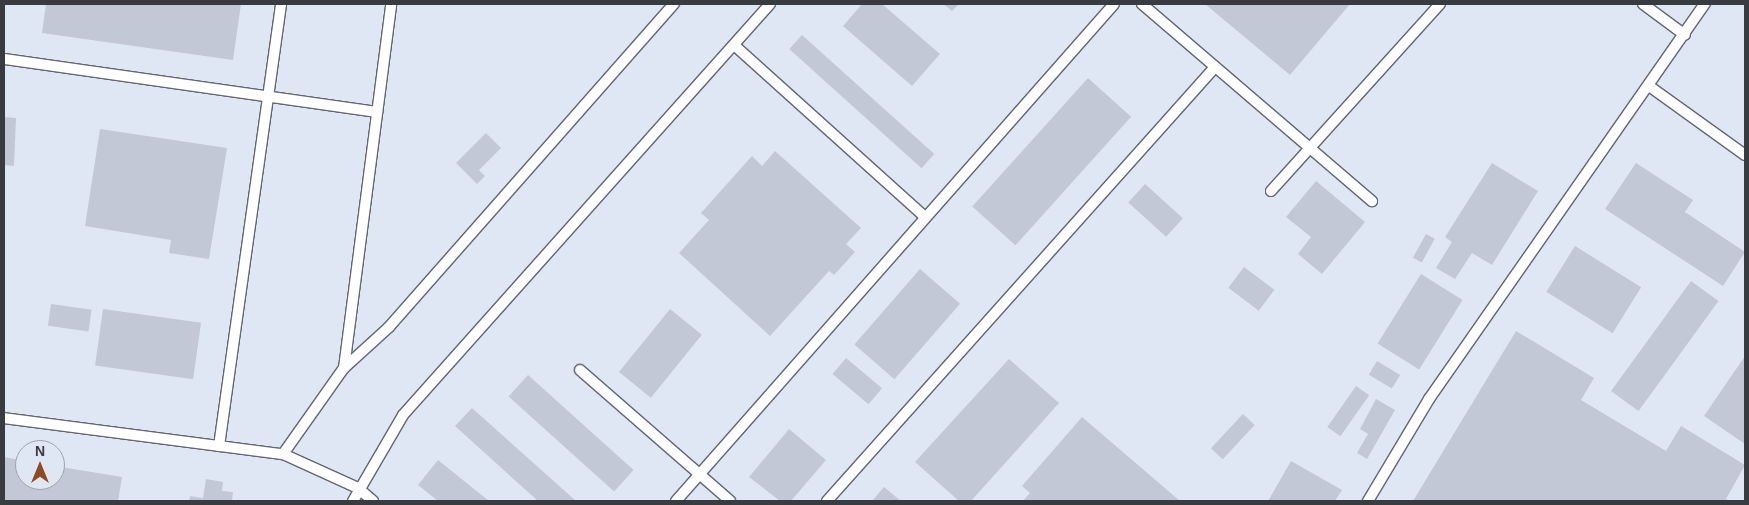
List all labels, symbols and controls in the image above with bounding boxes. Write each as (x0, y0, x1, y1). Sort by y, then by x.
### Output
north arrow (15, 440, 65, 490)
text: N (35, 443, 45, 459)

